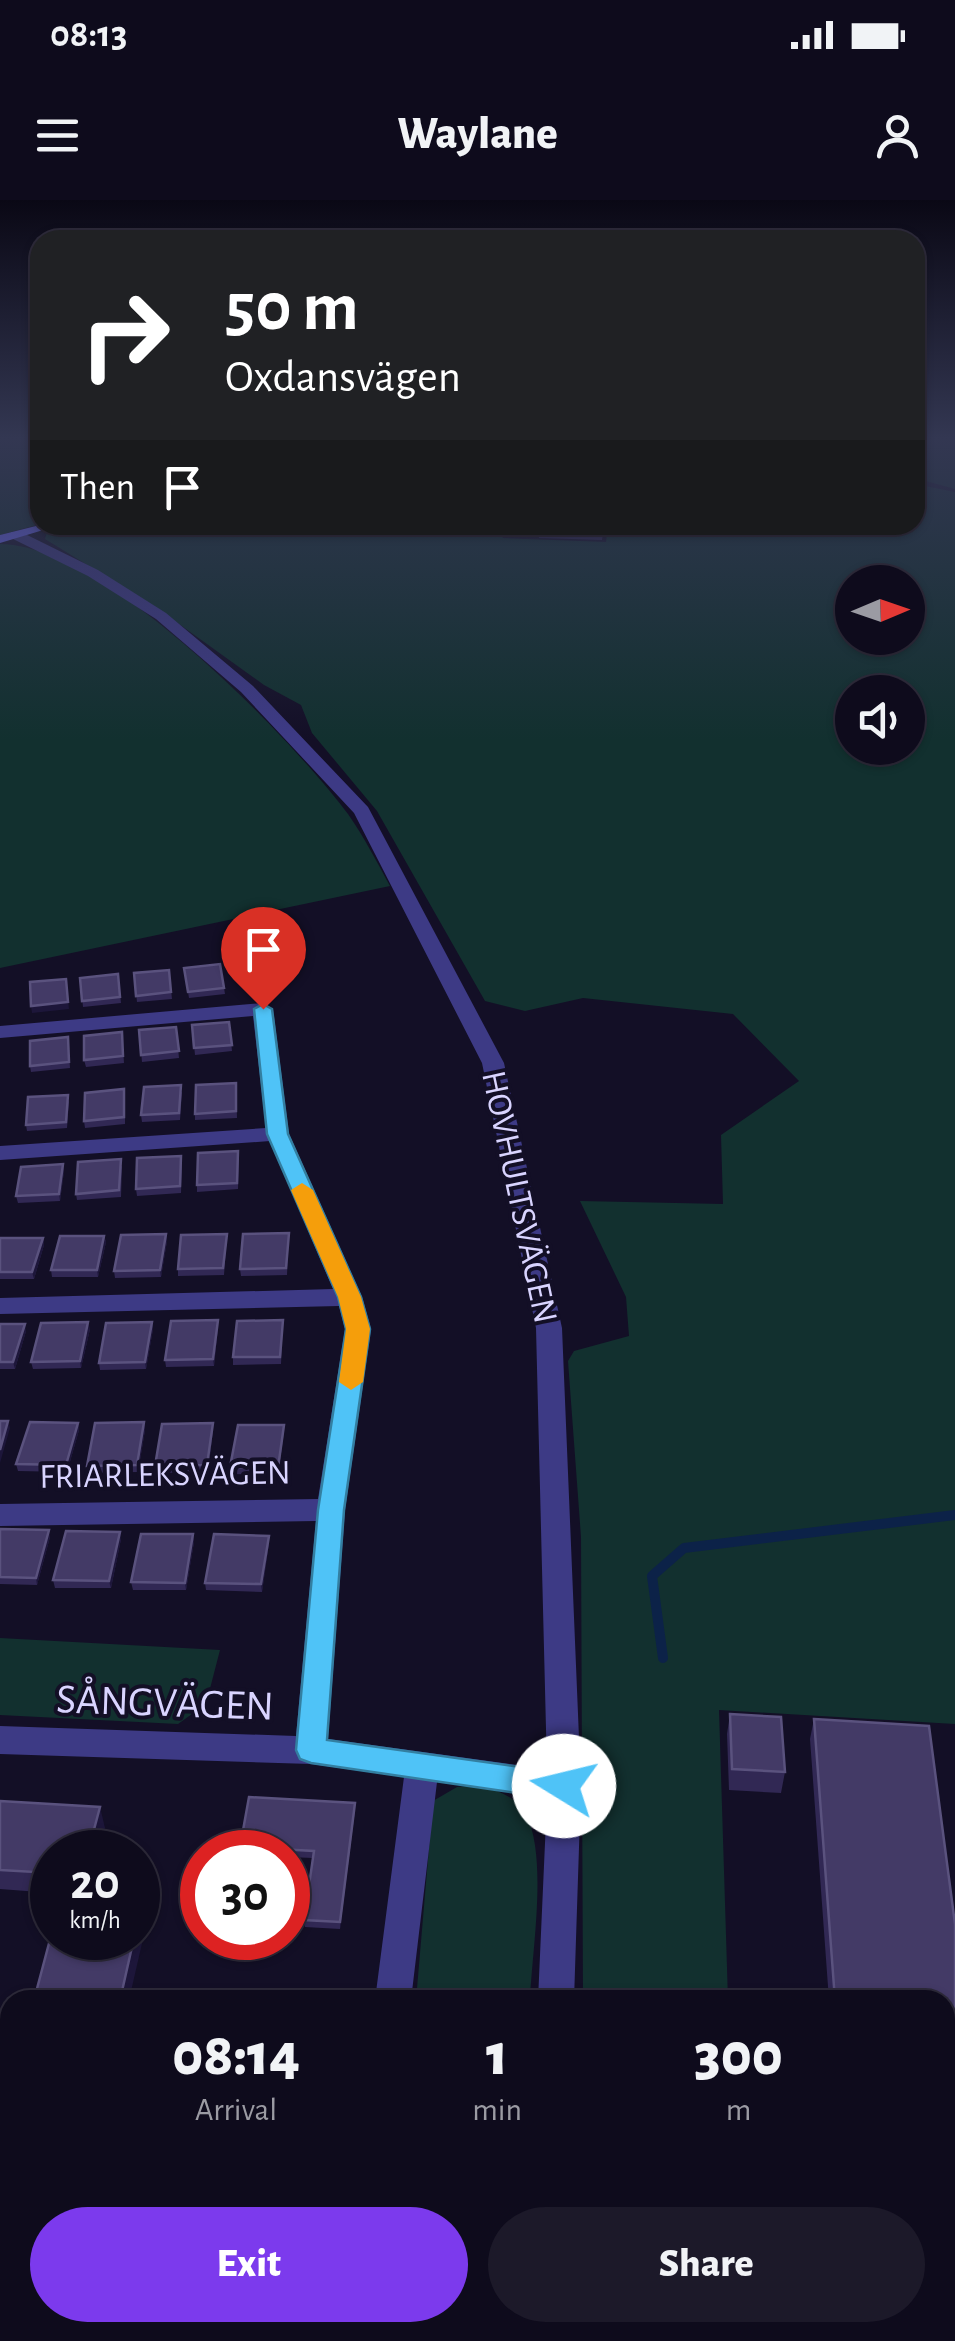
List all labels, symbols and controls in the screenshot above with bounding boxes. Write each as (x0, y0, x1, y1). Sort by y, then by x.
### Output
text: 08:13 (50, 16, 127, 54)
icon: menu (30, 108, 85, 163)
icon: person (870, 108, 925, 163)
text: Waylane (397, 112, 558, 157)
icon: right (60, 270, 190, 400)
text: 50 m (225, 273, 359, 343)
text: Oxdansvägen (225, 355, 461, 400)
icon: arrive (155, 460, 210, 515)
text: Then (60, 469, 135, 507)
north arrow (835, 565, 925, 655)
map controls (835, 565, 925, 765)
button: sound (835, 675, 925, 765)
pin (221, 907, 306, 1010)
icon: arrive (236, 922, 291, 977)
street label: HOVHULTSVÄGEN (475, 1067, 564, 1326)
street label: FRIARLEKSVÄGEN (39, 1454, 291, 1495)
street label: SÅNGVÄGEN (55, 1674, 275, 1728)
position arrow (512, 1734, 616, 1838)
speed limit sign: 30 (180, 1830, 310, 1960)
text: 20 (70, 1858, 120, 1908)
text: km/h (69, 1908, 121, 1933)
text: 08:14 (172, 2026, 300, 2086)
text: 1 (486, 2026, 508, 2086)
text: 300 (694, 2026, 783, 2086)
text: Arrival (195, 2094, 277, 2126)
text: min (472, 2094, 522, 2126)
text: m (726, 2094, 751, 2126)
button: Exit (30, 2207, 468, 2322)
button: Share (488, 2207, 925, 2322)

